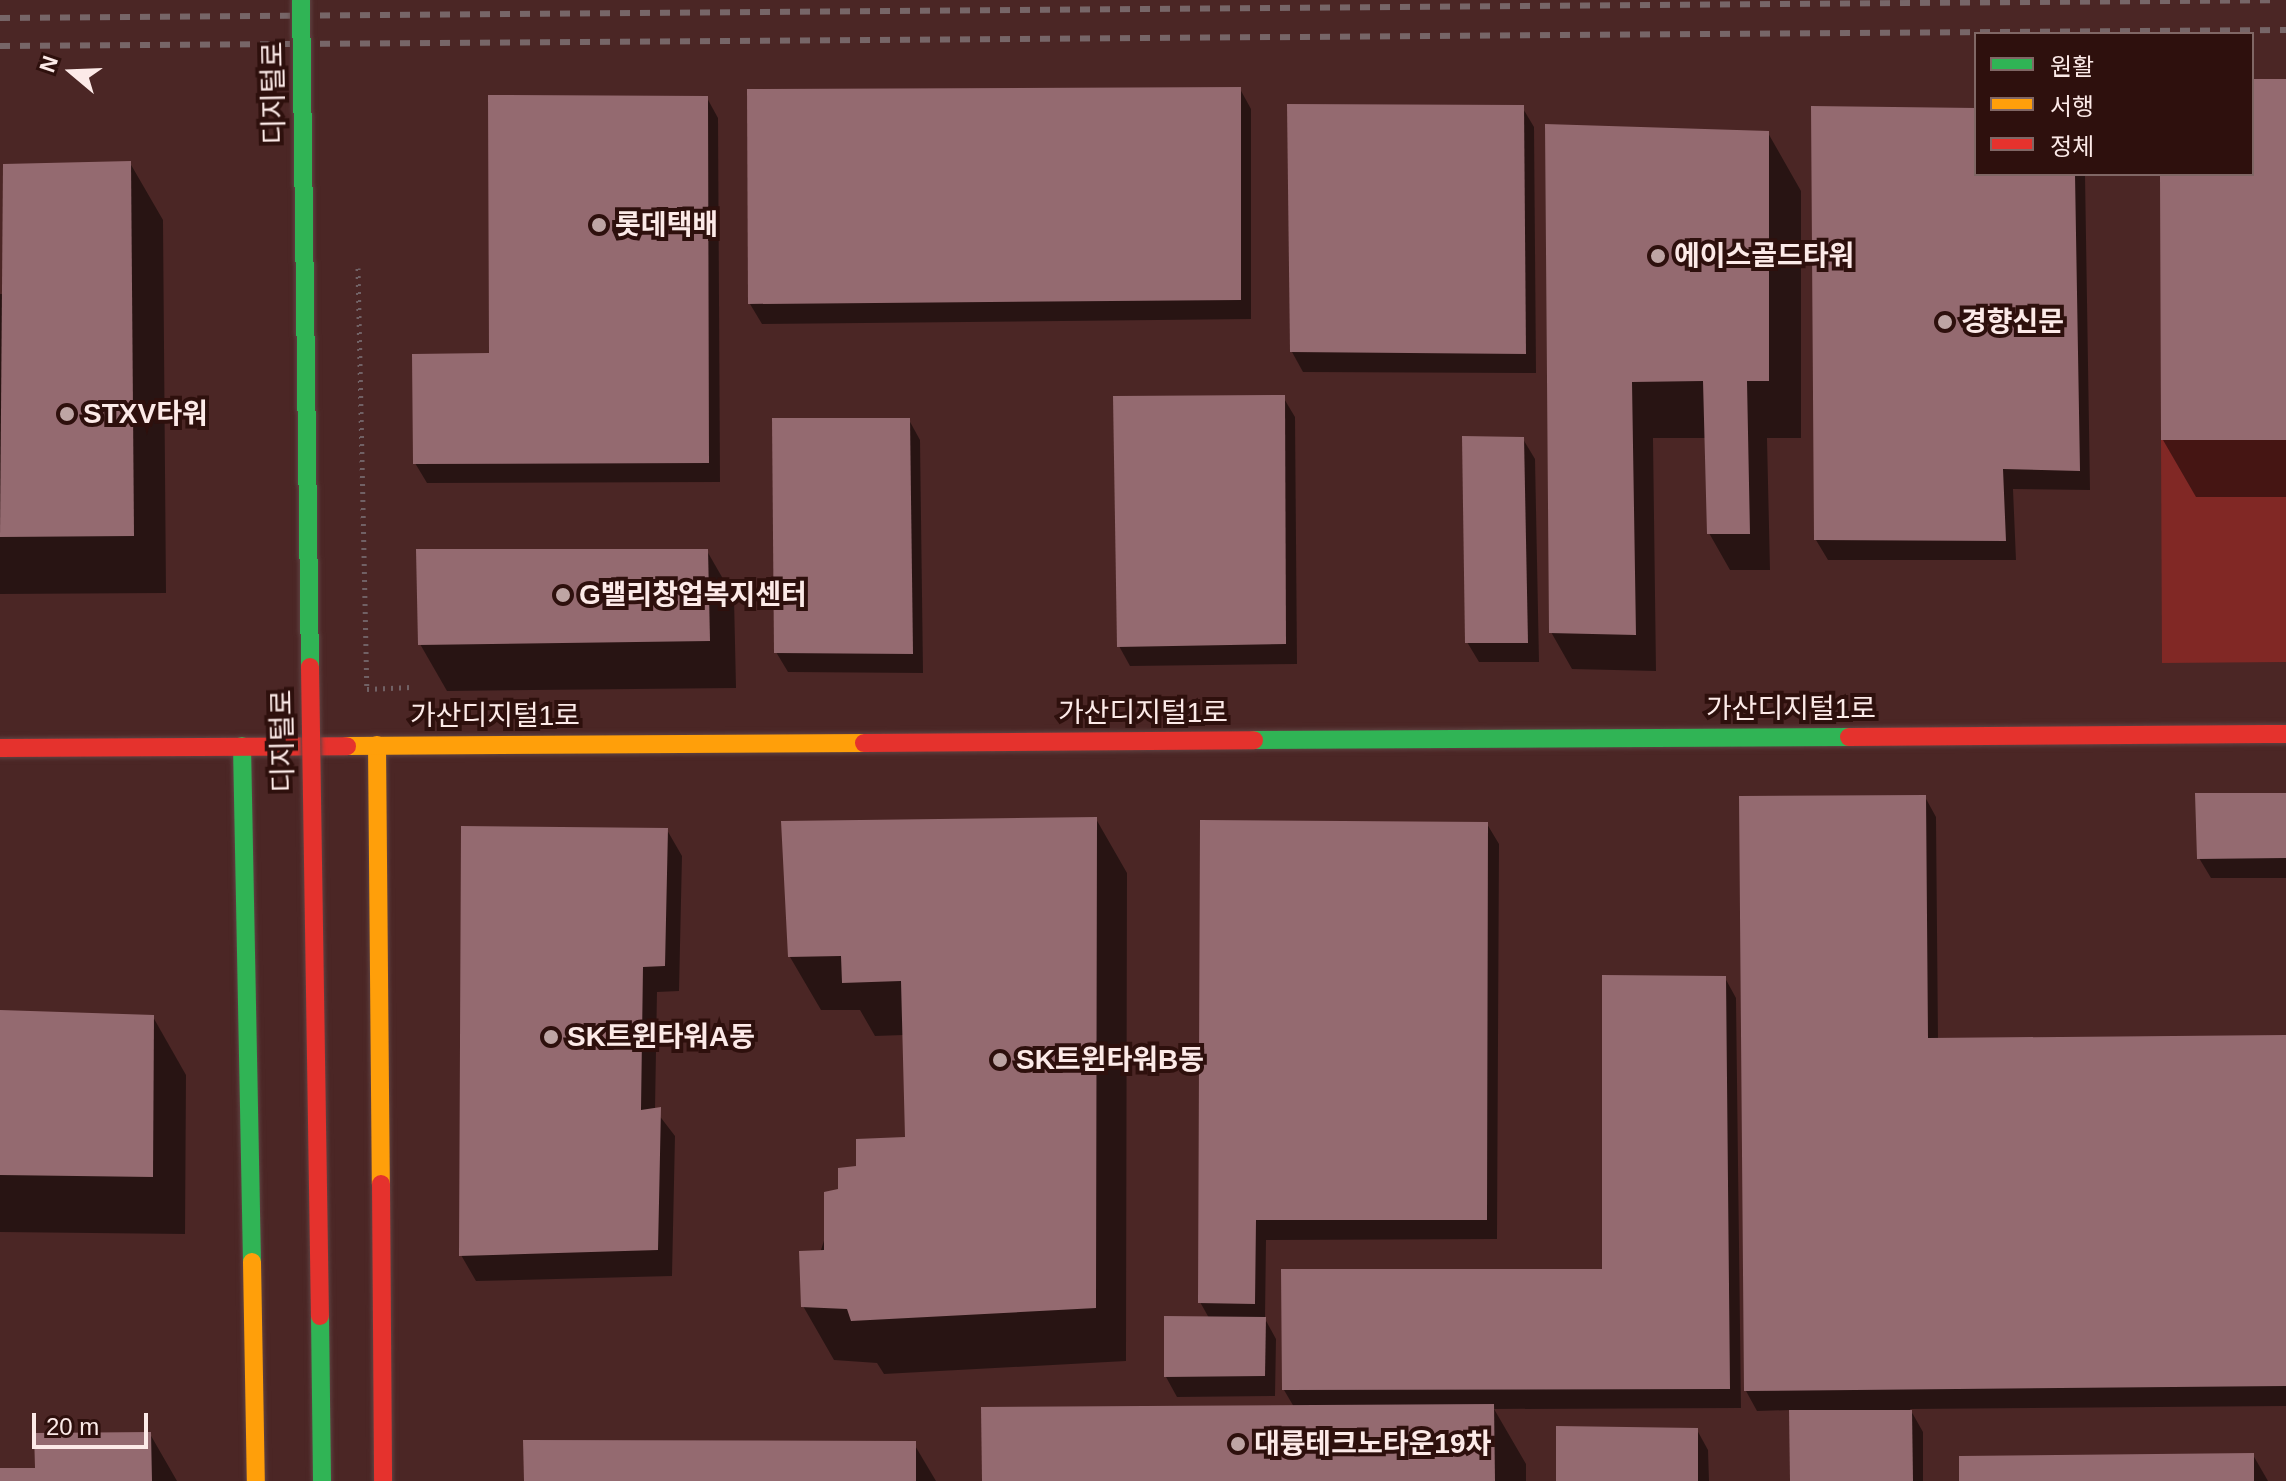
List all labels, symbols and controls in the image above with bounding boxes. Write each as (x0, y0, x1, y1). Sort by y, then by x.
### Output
north arrow (32, 32, 112, 112)
legend (1974, 32, 2254, 176)
street label: 디지털로 (256, 41, 292, 145)
text: N (34, 52, 63, 76)
text: 원활 (2050, 53, 2094, 80)
text: 서행 (2050, 93, 2094, 120)
text: 정체 (2050, 133, 2094, 160)
place label: 롯데택배 (615, 208, 718, 242)
marker: 롯데택배 (590, 216, 608, 234)
place label: 에이스골드타워 (1674, 239, 1854, 273)
marker: 에이스골드타워 (1649, 247, 1667, 265)
place label: 경향신문 (1961, 305, 2064, 339)
marker: 경향신문 (1936, 313, 1954, 331)
place label: STXV타워 (83, 397, 208, 431)
marker: STXV타워 (58, 405, 76, 423)
place label: G밸리창업복지센터 (579, 578, 807, 612)
marker: G밸리창업복지센터 (554, 586, 572, 604)
street label: 디지털로 (265, 689, 301, 793)
street label: 가산디지털1로 (1706, 692, 1876, 726)
street label: 가산디지털1로 (1058, 696, 1228, 730)
street label: 가산디지털1로 (410, 699, 580, 733)
place label: SK트윈타워A동 (567, 1020, 755, 1054)
marker: SK트윈타워A동 (542, 1028, 560, 1046)
place label: SK트윈타워B동 (1016, 1043, 1204, 1077)
marker: SK트윈타워B동 (991, 1051, 1009, 1069)
scale bar (36, 1397, 152, 1447)
text: 20 m (46, 1413, 99, 1440)
place label: 대륭테크노타운19차 (1254, 1427, 1491, 1461)
marker: 대륭테크노타운19차 (1229, 1435, 1247, 1453)

